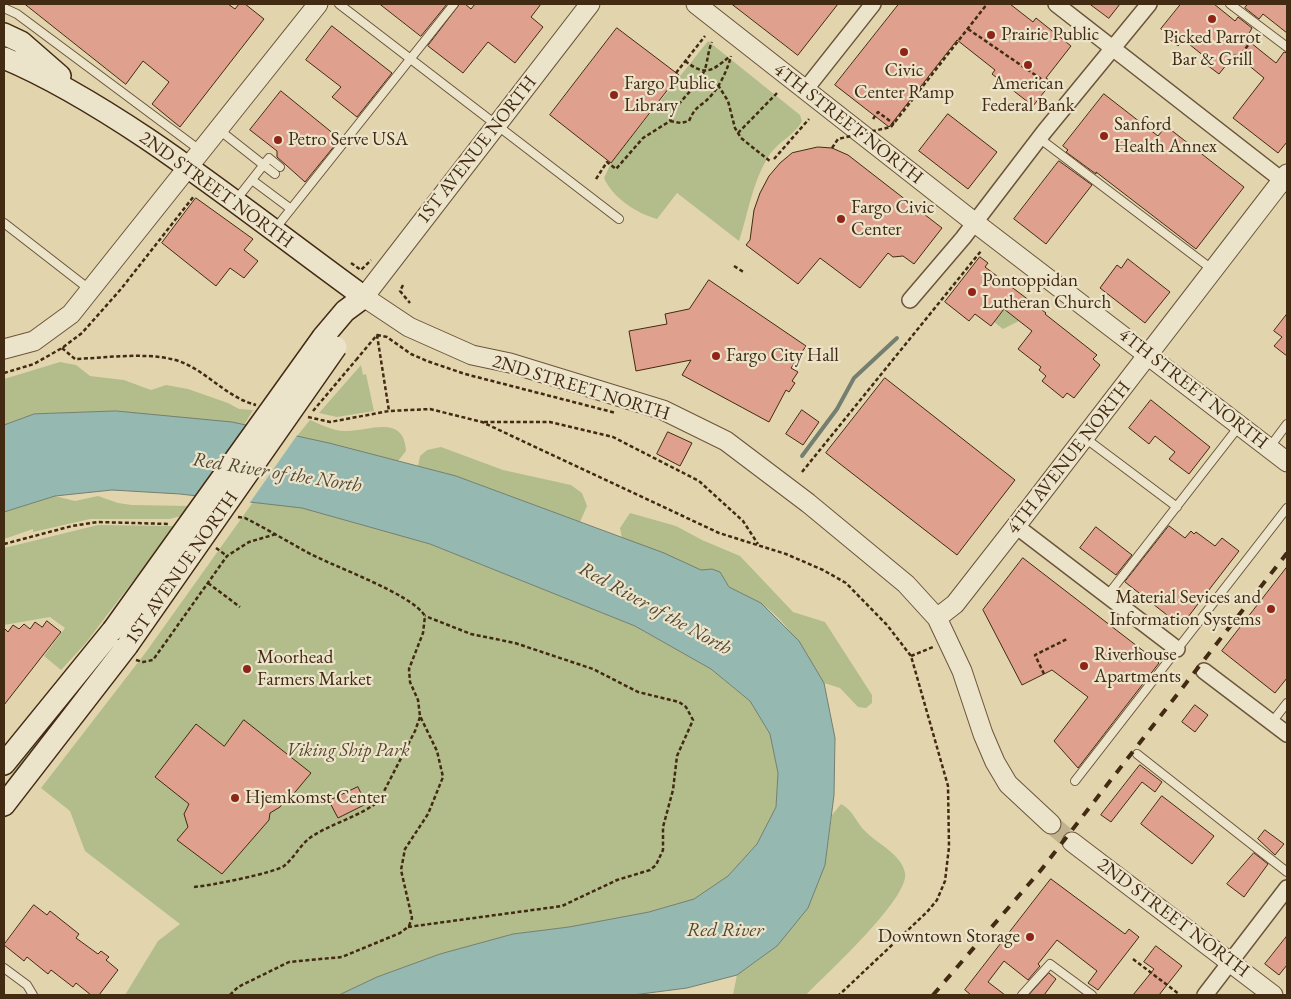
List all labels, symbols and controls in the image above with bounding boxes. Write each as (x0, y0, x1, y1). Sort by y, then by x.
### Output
marker: Picked Parrot Bar & Grill (1206, 13, 1218, 25)
place label: Prairie Public (1001, 24, 1099, 46)
place label: Picked Parrot Bar & Grill (1163, 27, 1261, 71)
marker: Prairie Public (985, 29, 997, 41)
marker: Civic Center Ramp (898, 46, 910, 58)
street label: 4TH STREET NORTH (769, 59, 927, 189)
marker: American Federal Bank (1022, 59, 1034, 71)
place label: Civic Center Ramp (854, 60, 954, 104)
street label: 1ST AVENUE NORTH (412, 72, 542, 228)
place label: Fargo Public Library (624, 73, 716, 117)
place label: American Federal Bank (981, 73, 1075, 117)
marker: Fargo Public Library (608, 89, 620, 101)
place label: Sanford Health Annex (1114, 114, 1217, 158)
street label: 2ND STREET NORTH (135, 127, 297, 253)
place label: Petro Serve USA (288, 129, 408, 151)
marker: Sanford Health Annex (1098, 130, 1110, 142)
marker: Petro Serve USA (272, 134, 284, 146)
place label: Fargo Civic Center (851, 197, 934, 241)
marker: Fargo Civic Center (835, 213, 847, 225)
place label: Pontoppidan Lutheran Church (982, 270, 1111, 314)
marker: Pontoppidan Lutheran Church (966, 286, 978, 298)
street label: 4TH STREET NORTH (1114, 324, 1272, 454)
place label: Fargo City Hall (726, 345, 839, 367)
street label: 2ND STREET NORTH (489, 350, 673, 426)
marker: Fargo City Hall (710, 350, 722, 362)
street label: 4TH AVENUE NORTH (1002, 377, 1136, 539)
water label: Red River of the North (191, 448, 363, 498)
street label: 1ST AVENUE NORTH (121, 487, 243, 649)
water label: Red River of the North (574, 557, 736, 661)
place label: Material Sevices and Information Systems (1109, 587, 1261, 631)
marker: Material Sevices and Information Systems (1265, 603, 1277, 615)
place label: Riverhouse Apartments (1094, 644, 1181, 688)
place label: Moorhead Farmers Market (257, 647, 372, 691)
marker: Riverhouse Apartments (1078, 660, 1090, 672)
marker: Moorhead Farmers Market (241, 663, 253, 675)
park label: Viking Ship Park (286, 740, 410, 762)
place label: Hjemkomst Center (245, 787, 387, 809)
marker: Hjemkomst Center (229, 792, 241, 804)
street label: 2ND STREET NORTH (1092, 853, 1254, 983)
water label: Red River (686, 919, 764, 943)
place label: Downtown Storage (878, 926, 1020, 948)
marker: Downtown Storage (1024, 931, 1036, 943)

